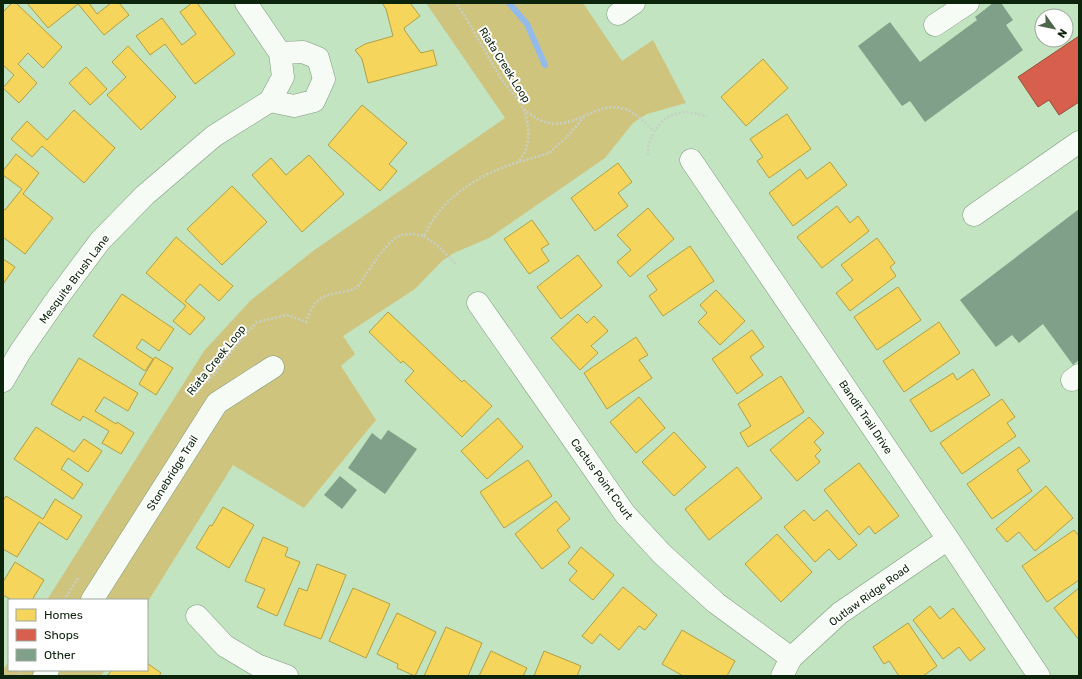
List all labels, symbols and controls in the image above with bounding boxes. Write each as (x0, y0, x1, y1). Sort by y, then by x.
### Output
north arrow (1034, 8, 1074, 48)
street label: Riata Creek Loop (476, 25, 533, 105)
text: N (1054, 26, 1070, 40)
street label: Mesquite Brush Lane (37, 232, 112, 326)
street label: Riata Creek Loop (184, 323, 249, 398)
street label: Bandit Trail Drive (836, 378, 895, 457)
street label: Stonebridge Trail (144, 433, 201, 513)
street label: Cactus Point Court (568, 436, 636, 523)
street label: Outlaw Ridge Road (827, 562, 912, 629)
legend (8, 599, 148, 671)
text: Homes (44, 608, 83, 622)
text: Shops (44, 628, 79, 642)
text: Other (44, 648, 76, 662)

